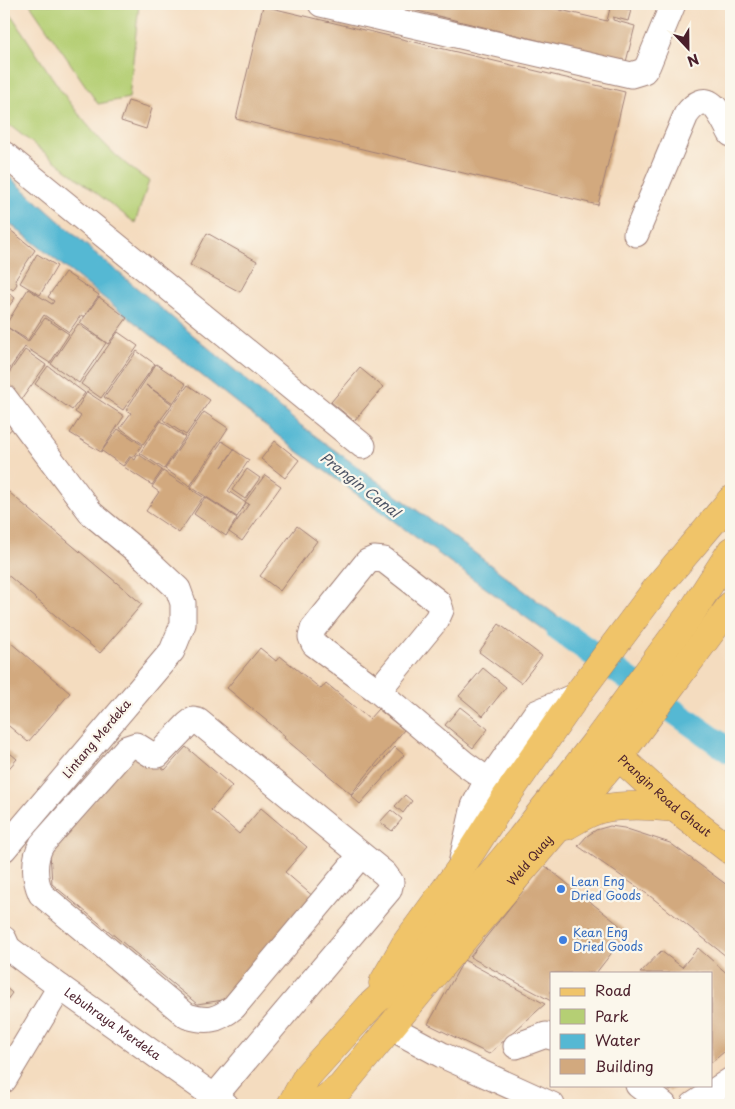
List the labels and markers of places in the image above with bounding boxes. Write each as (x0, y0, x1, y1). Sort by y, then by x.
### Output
place label: Lean Eng Dried Goods (571, 872, 642, 904)
marker: Lean Eng Dried Goods (555, 883, 567, 895)
place label: Kean Eng Dried Goods (573, 923, 644, 955)
marker: Kean Eng Dried Goods (557, 934, 569, 946)

